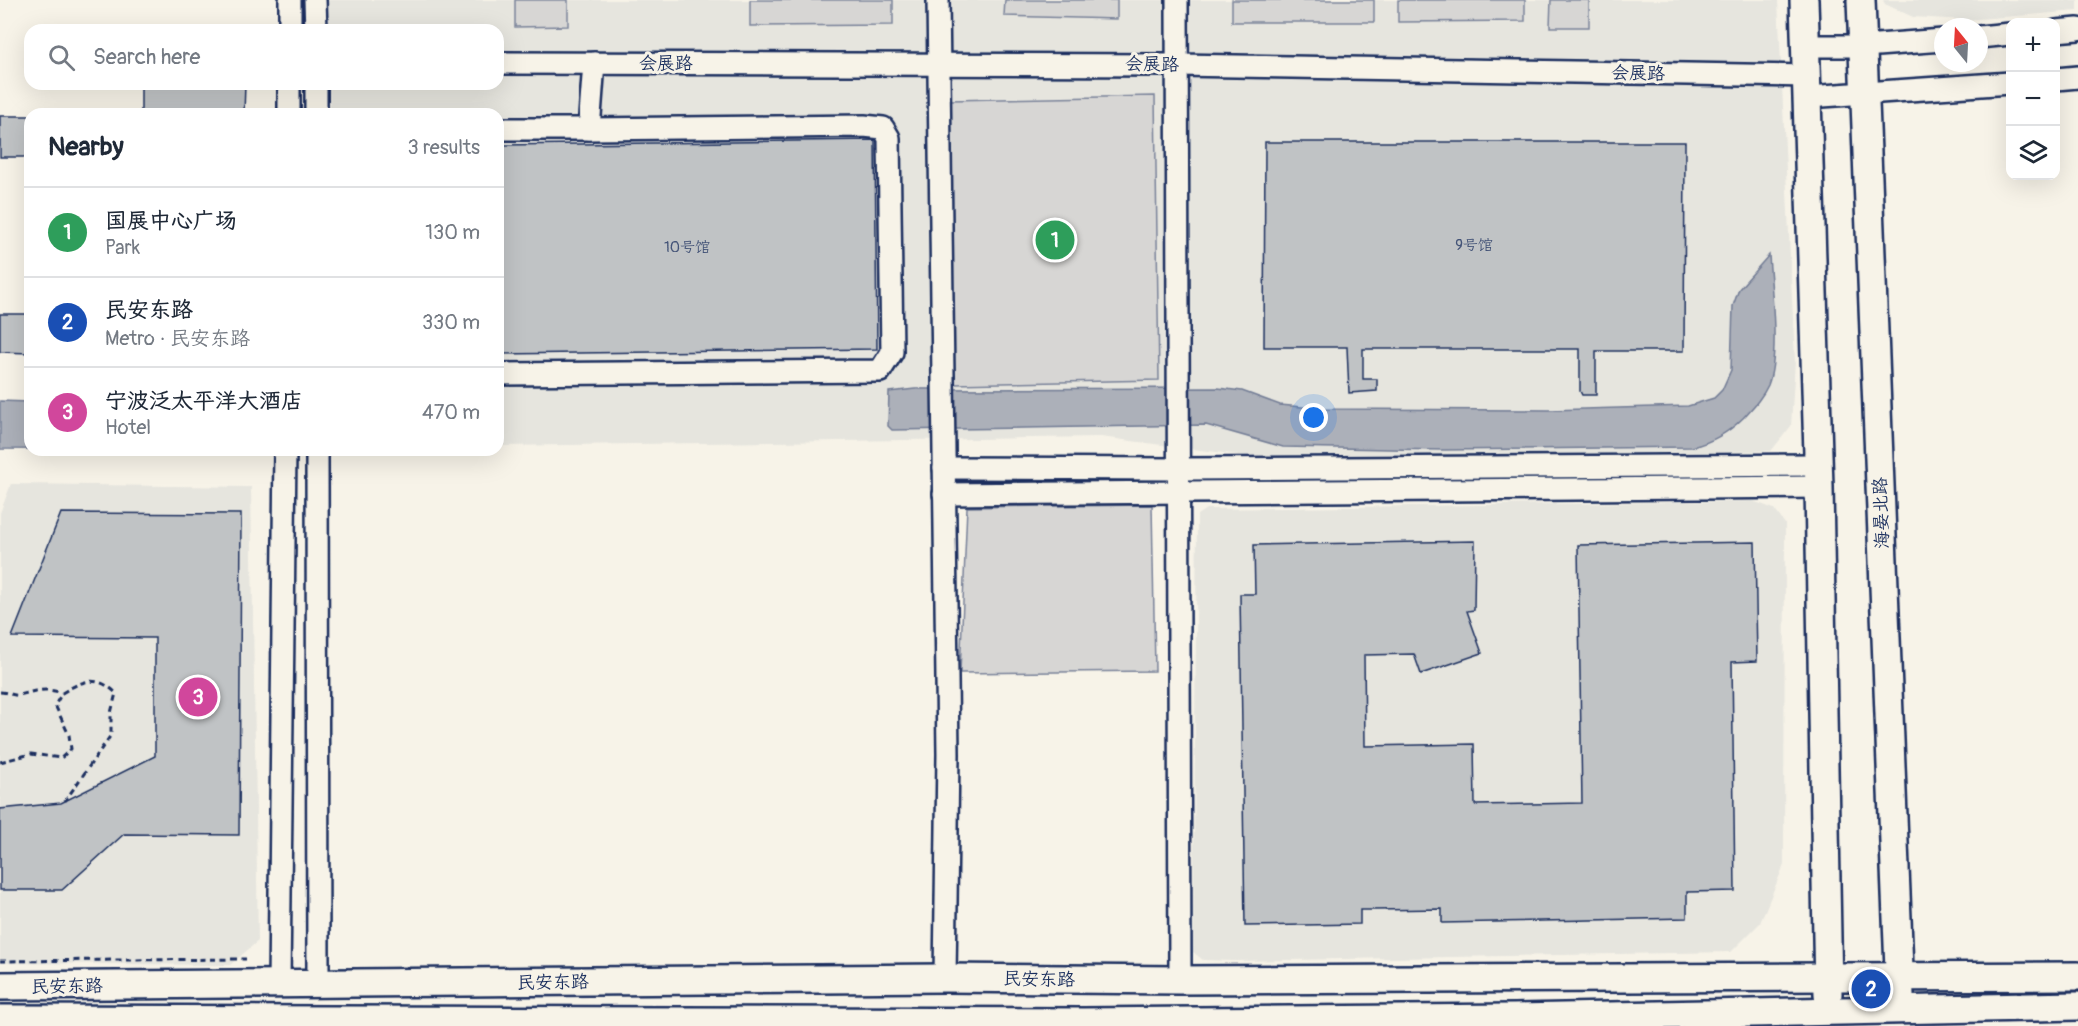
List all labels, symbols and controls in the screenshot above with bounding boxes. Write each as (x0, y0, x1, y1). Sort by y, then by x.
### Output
north arrow (1934, 18, 1988, 72)
map controls (2006, 18, 2060, 180)
button: + (2006, 18, 2060, 72)
search box (24, 24, 504, 90)
icon: search (45, 41, 78, 74)
text: Search here (93, 43, 200, 71)
street label: 会展路 (639, 52, 693, 75)
street label: 会展路 (1125, 53, 1179, 76)
street label: 会展路 (1611, 62, 1665, 85)
button: − (2006, 72, 2060, 126)
button: layers (2006, 126, 2060, 180)
text: Nearby (48, 131, 124, 163)
text: 3 results (408, 135, 480, 160)
text: 国展中心广场 (105, 207, 237, 235)
pin: 1 (1036, 218, 1074, 262)
text: 1 (64, 220, 71, 245)
text: 130 m (425, 220, 480, 245)
text: Park (105, 235, 140, 260)
house number: 9号馆 (1455, 236, 1493, 255)
house number: 10号馆 (664, 238, 710, 257)
text: 民安东路 (105, 296, 193, 324)
text: 2 (62, 310, 73, 335)
text: 330 m (422, 310, 480, 335)
text: Metro · 民安东路 (105, 326, 250, 351)
text: 宁波泛太平洋大酒店 (105, 387, 303, 415)
text: 3 (62, 400, 73, 425)
text: 470 m (422, 400, 480, 425)
your location (1299, 403, 1328, 432)
text: Hotel (105, 415, 151, 440)
street label: 海晏北路 (1869, 477, 1894, 549)
pin: 3 (178, 674, 218, 720)
pin: 2 (1852, 966, 1890, 1012)
street label: 民安东路 (1003, 967, 1075, 992)
street label: 民安东路 (517, 970, 589, 995)
street label: 民安东路 (31, 974, 103, 999)

